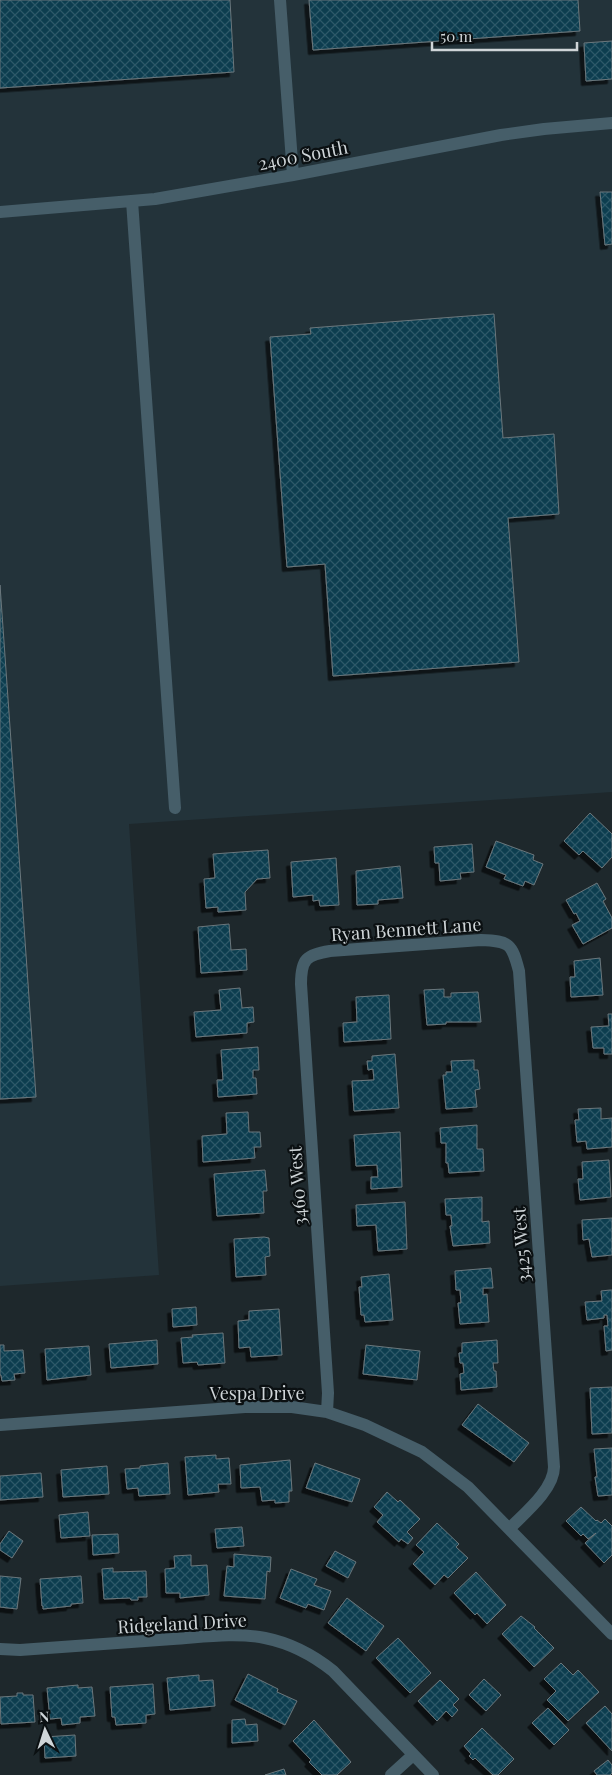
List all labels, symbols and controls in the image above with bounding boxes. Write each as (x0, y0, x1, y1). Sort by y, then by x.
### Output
scale bar (432, 20, 577, 52)
text: 50 m (440, 26, 473, 46)
street label: 2400 South (256, 134, 350, 175)
street label: Ryan Bennett Lane (330, 912, 482, 946)
street label: 3460 West (282, 1145, 312, 1227)
street label: 3425 West (506, 1206, 536, 1283)
street label: Vespa Drive (208, 1381, 305, 1405)
street label: Ridgeland Drive (117, 1608, 247, 1638)
north arrow (20, 1705, 70, 1755)
text: N (38, 1707, 50, 1726)

